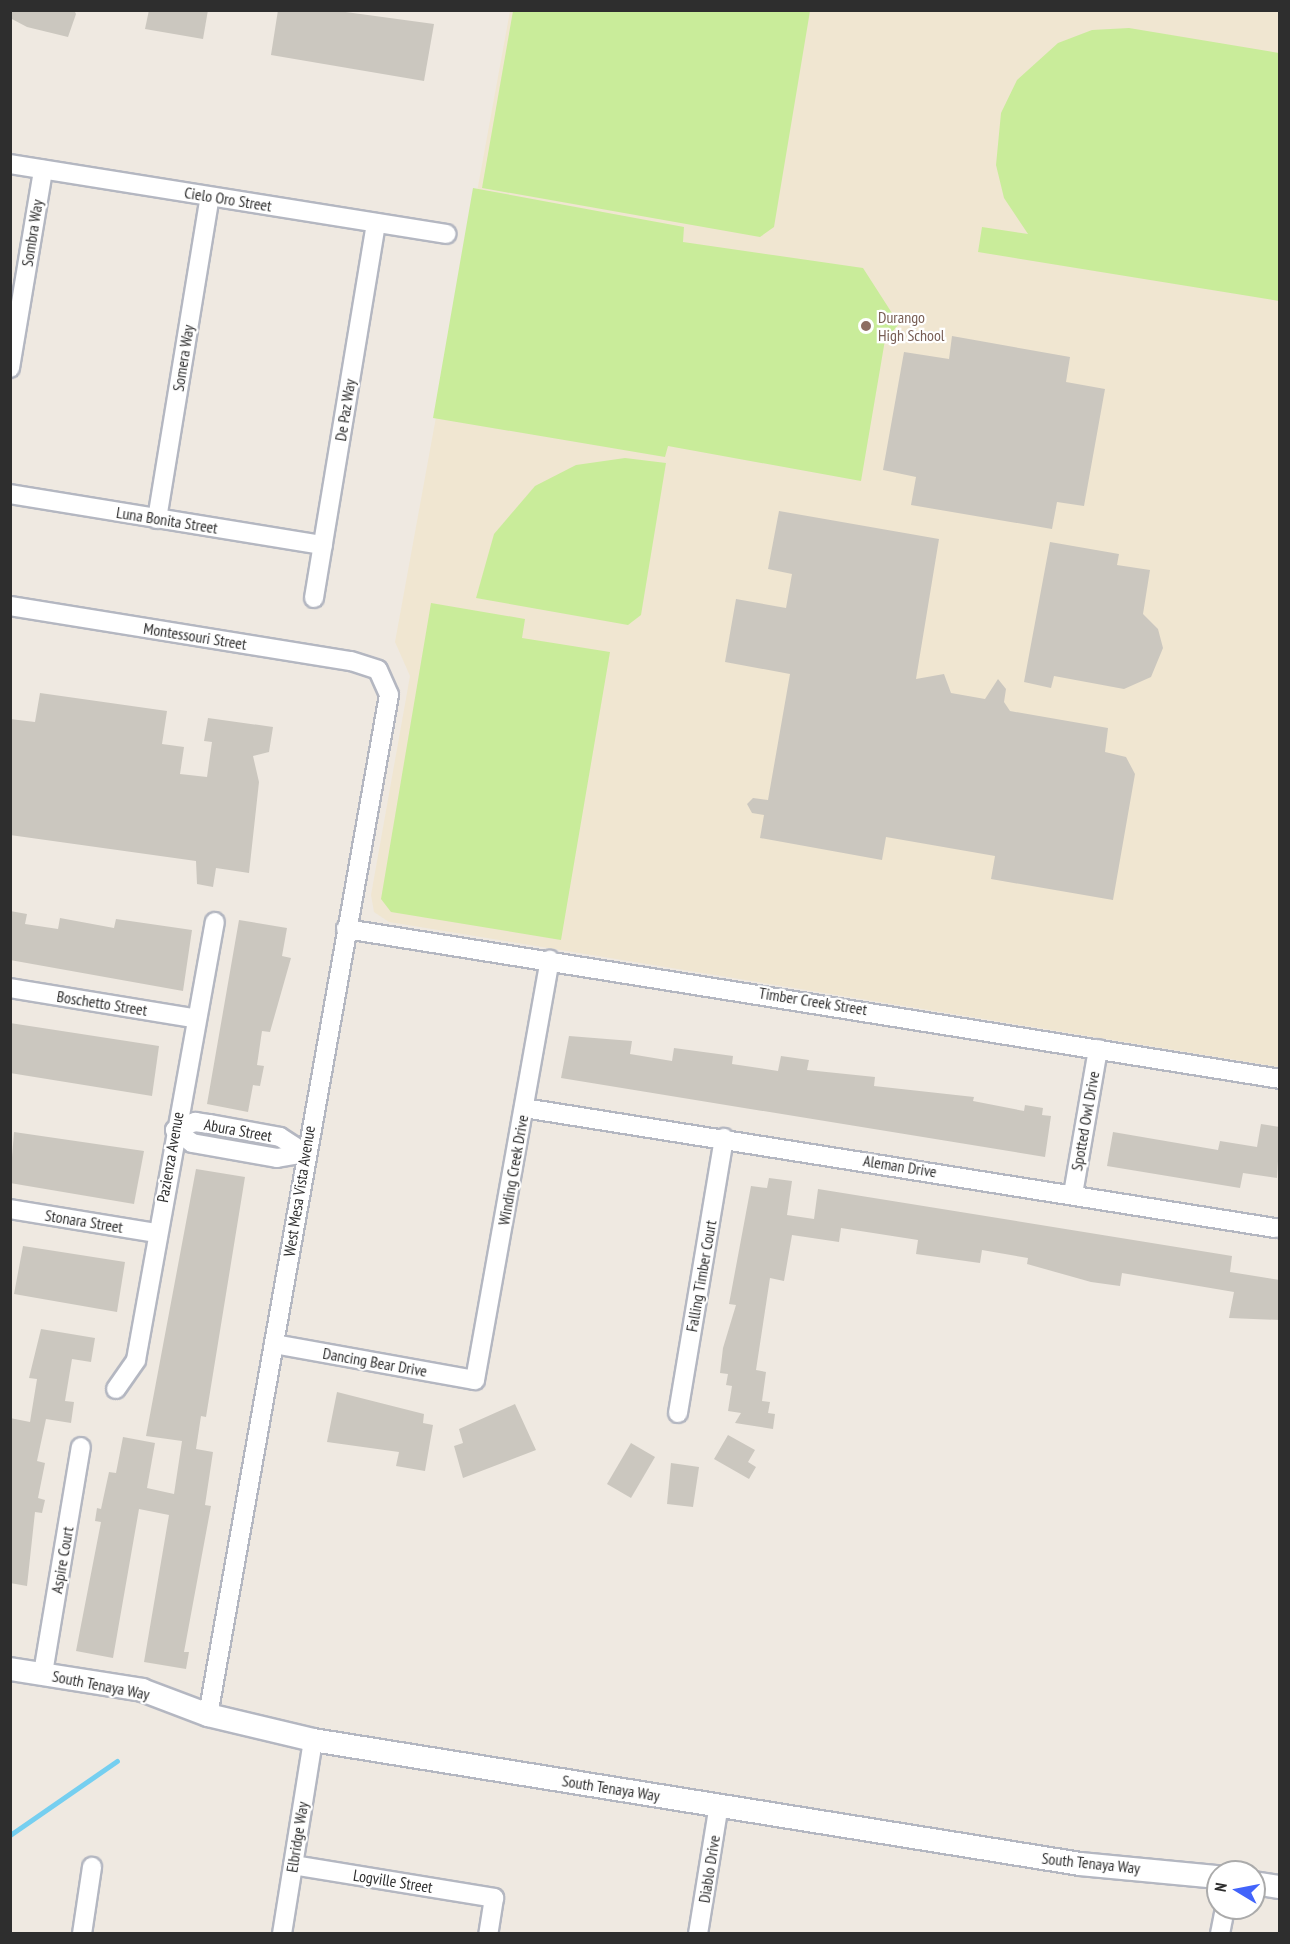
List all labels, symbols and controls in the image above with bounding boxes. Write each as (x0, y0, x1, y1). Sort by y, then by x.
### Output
street label: Cielo Oro Street (183, 183, 273, 215)
street label: Sombra Way (17, 198, 47, 268)
place label: Durango High School (878, 307, 945, 345)
marker: Durango High School (859, 319, 873, 333)
street label: Somera Way (168, 323, 198, 393)
street label: De Paz Way (331, 377, 359, 443)
street label: Luna Bonita Street (115, 503, 219, 537)
street label: Montessouri Street (142, 618, 248, 654)
street label: Timber Creek Street (757, 983, 869, 1019)
street label: Boschetto Street (55, 986, 149, 1020)
street label: Spotted Owl Drive (1067, 1070, 1103, 1172)
street label: Pazienza Avenue (153, 1110, 187, 1204)
street label: Winding Creek Drive (494, 1113, 532, 1227)
street label: Abura Street (202, 1115, 274, 1145)
street label: West Mesa Vista Avenue (279, 1124, 319, 1258)
street label: Aleman Drive (862, 1151, 938, 1181)
street label: Stonara Street (44, 1205, 124, 1237)
street label: Falling Timber Court (682, 1218, 720, 1334)
street label: Dancing Bear Drive (321, 1343, 429, 1381)
street label: Aspire Court (47, 1525, 77, 1595)
street label: South Tenaya Way (50, 1666, 152, 1704)
street label: South Tenaya Way (560, 1771, 662, 1805)
street label: Elbridge Way (282, 1800, 312, 1874)
street label: Diablo Drive (694, 1834, 724, 1904)
street label: South Tenaya Way (1041, 1848, 1141, 1878)
north arrow (1206, 1860, 1266, 1920)
street label: Logville Street (352, 1865, 434, 1897)
text: N (1210, 1881, 1231, 1893)

